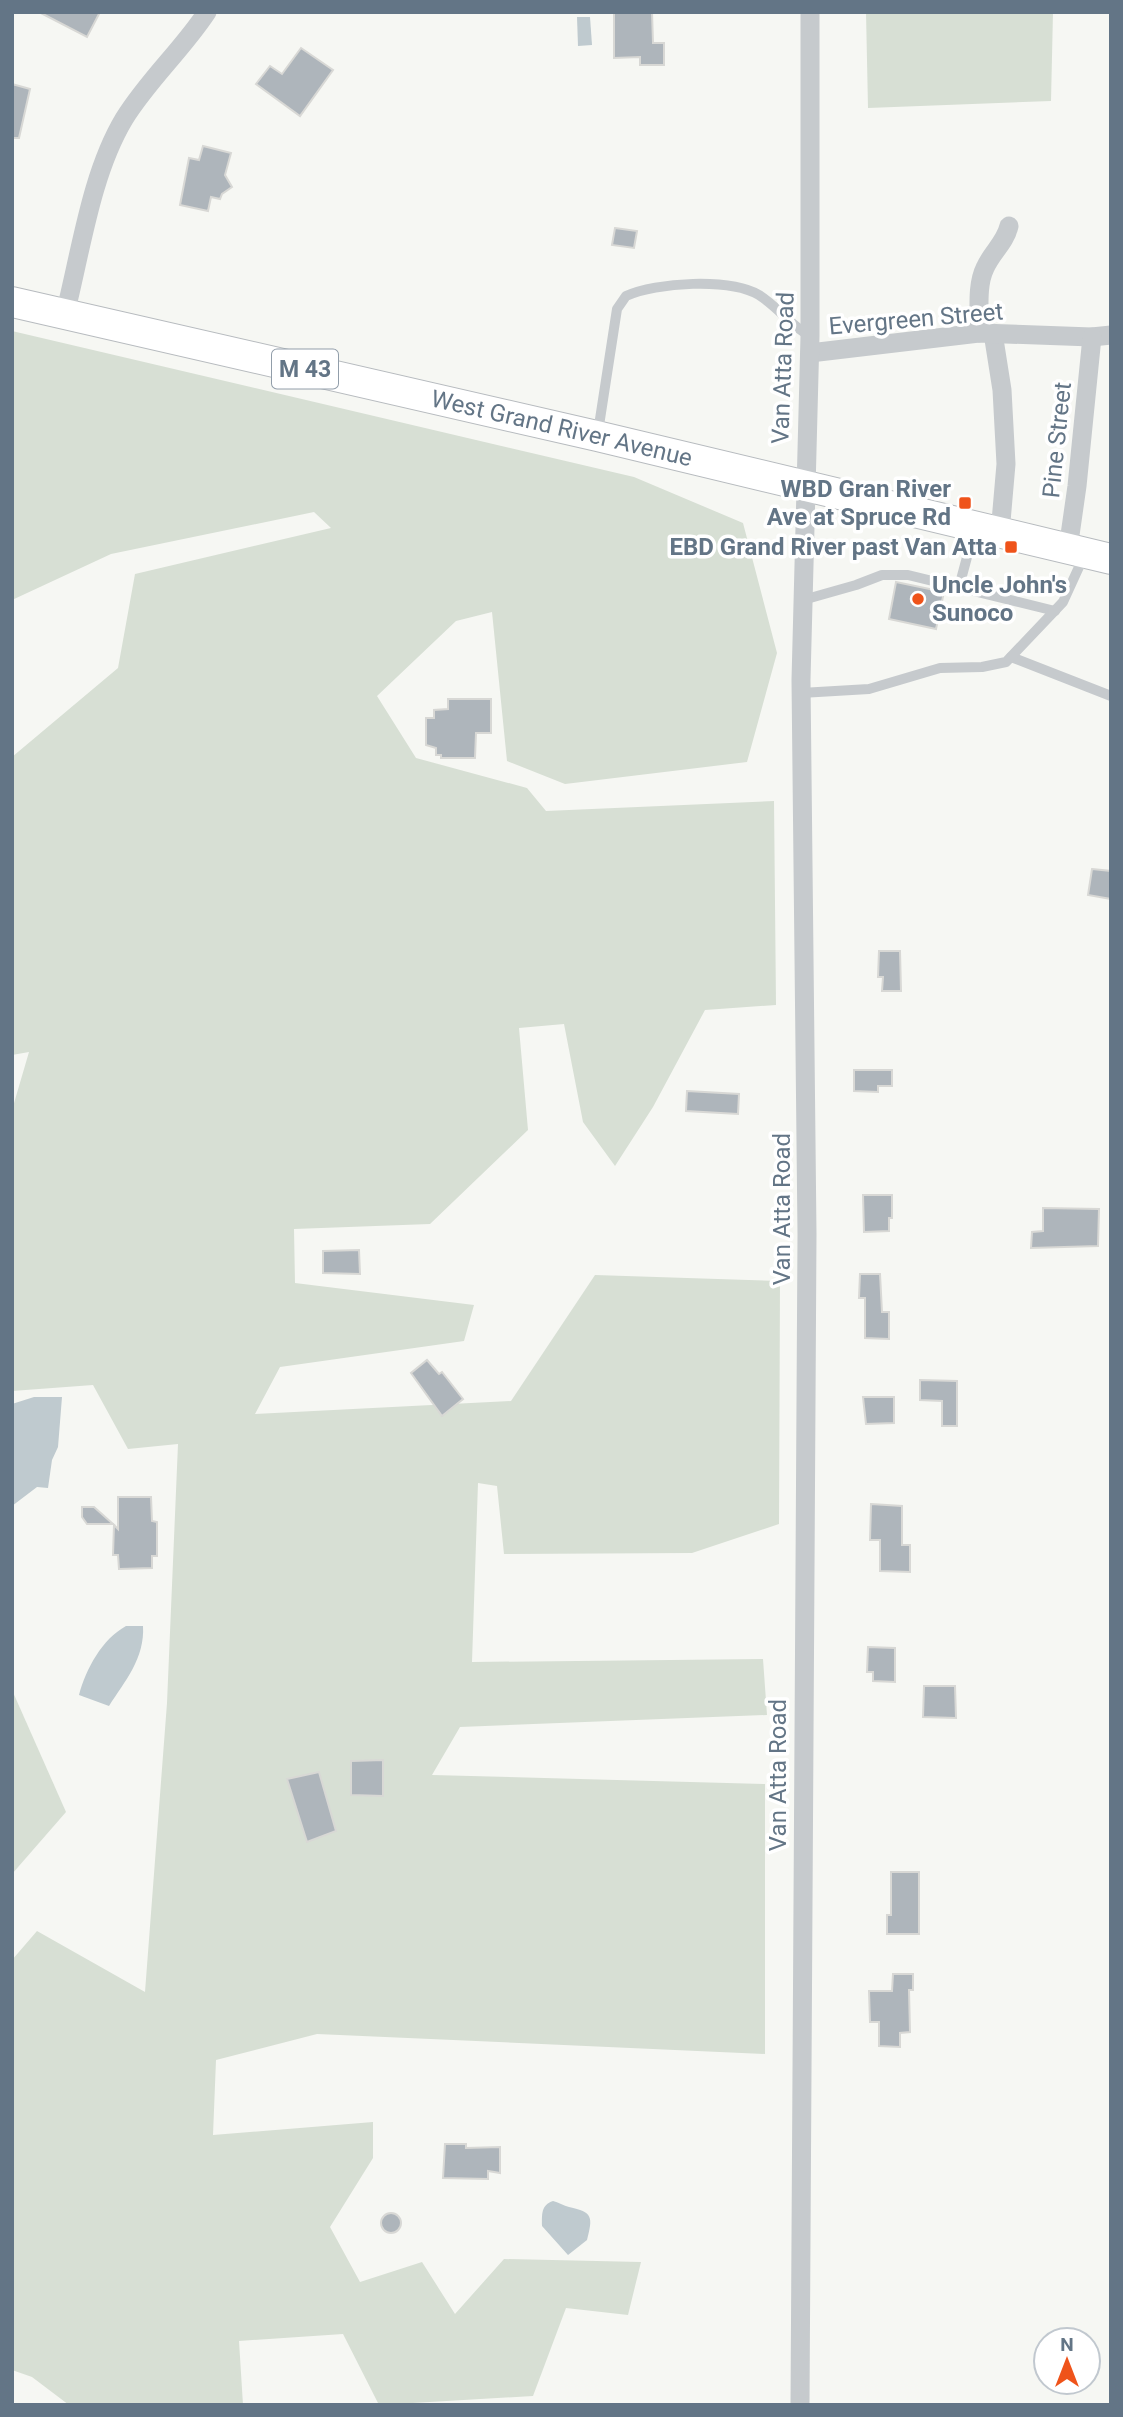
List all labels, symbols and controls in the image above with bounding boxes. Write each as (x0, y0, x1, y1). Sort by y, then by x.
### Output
street label: Van Atta Road (766, 291, 800, 445)
street label: Evergreen Street (828, 297, 1004, 341)
road number: M 43 (272, 350, 338, 388)
street label: Pine Street (1037, 381, 1077, 499)
street label: West Grand River Avenue (428, 384, 695, 472)
place label: WBD Gran River Ave at Spruce Rd (767, 475, 951, 531)
marker: WBD Gran River Ave at Spruce Rd (957, 495, 973, 511)
place label: EBD Grand River past Van Atta (669, 533, 997, 561)
marker: EBD Grand River past Van Atta (1003, 539, 1019, 555)
place label: Uncle John's Sunoco (932, 571, 1067, 627)
marker: Uncle John's Sunoco (910, 591, 926, 607)
street label: Van Atta Road (768, 1133, 796, 1285)
street label: Van Atta Road (764, 1699, 792, 1851)
north arrow (1032, 2326, 1102, 2396)
text: N (1060, 2333, 1074, 2356)

